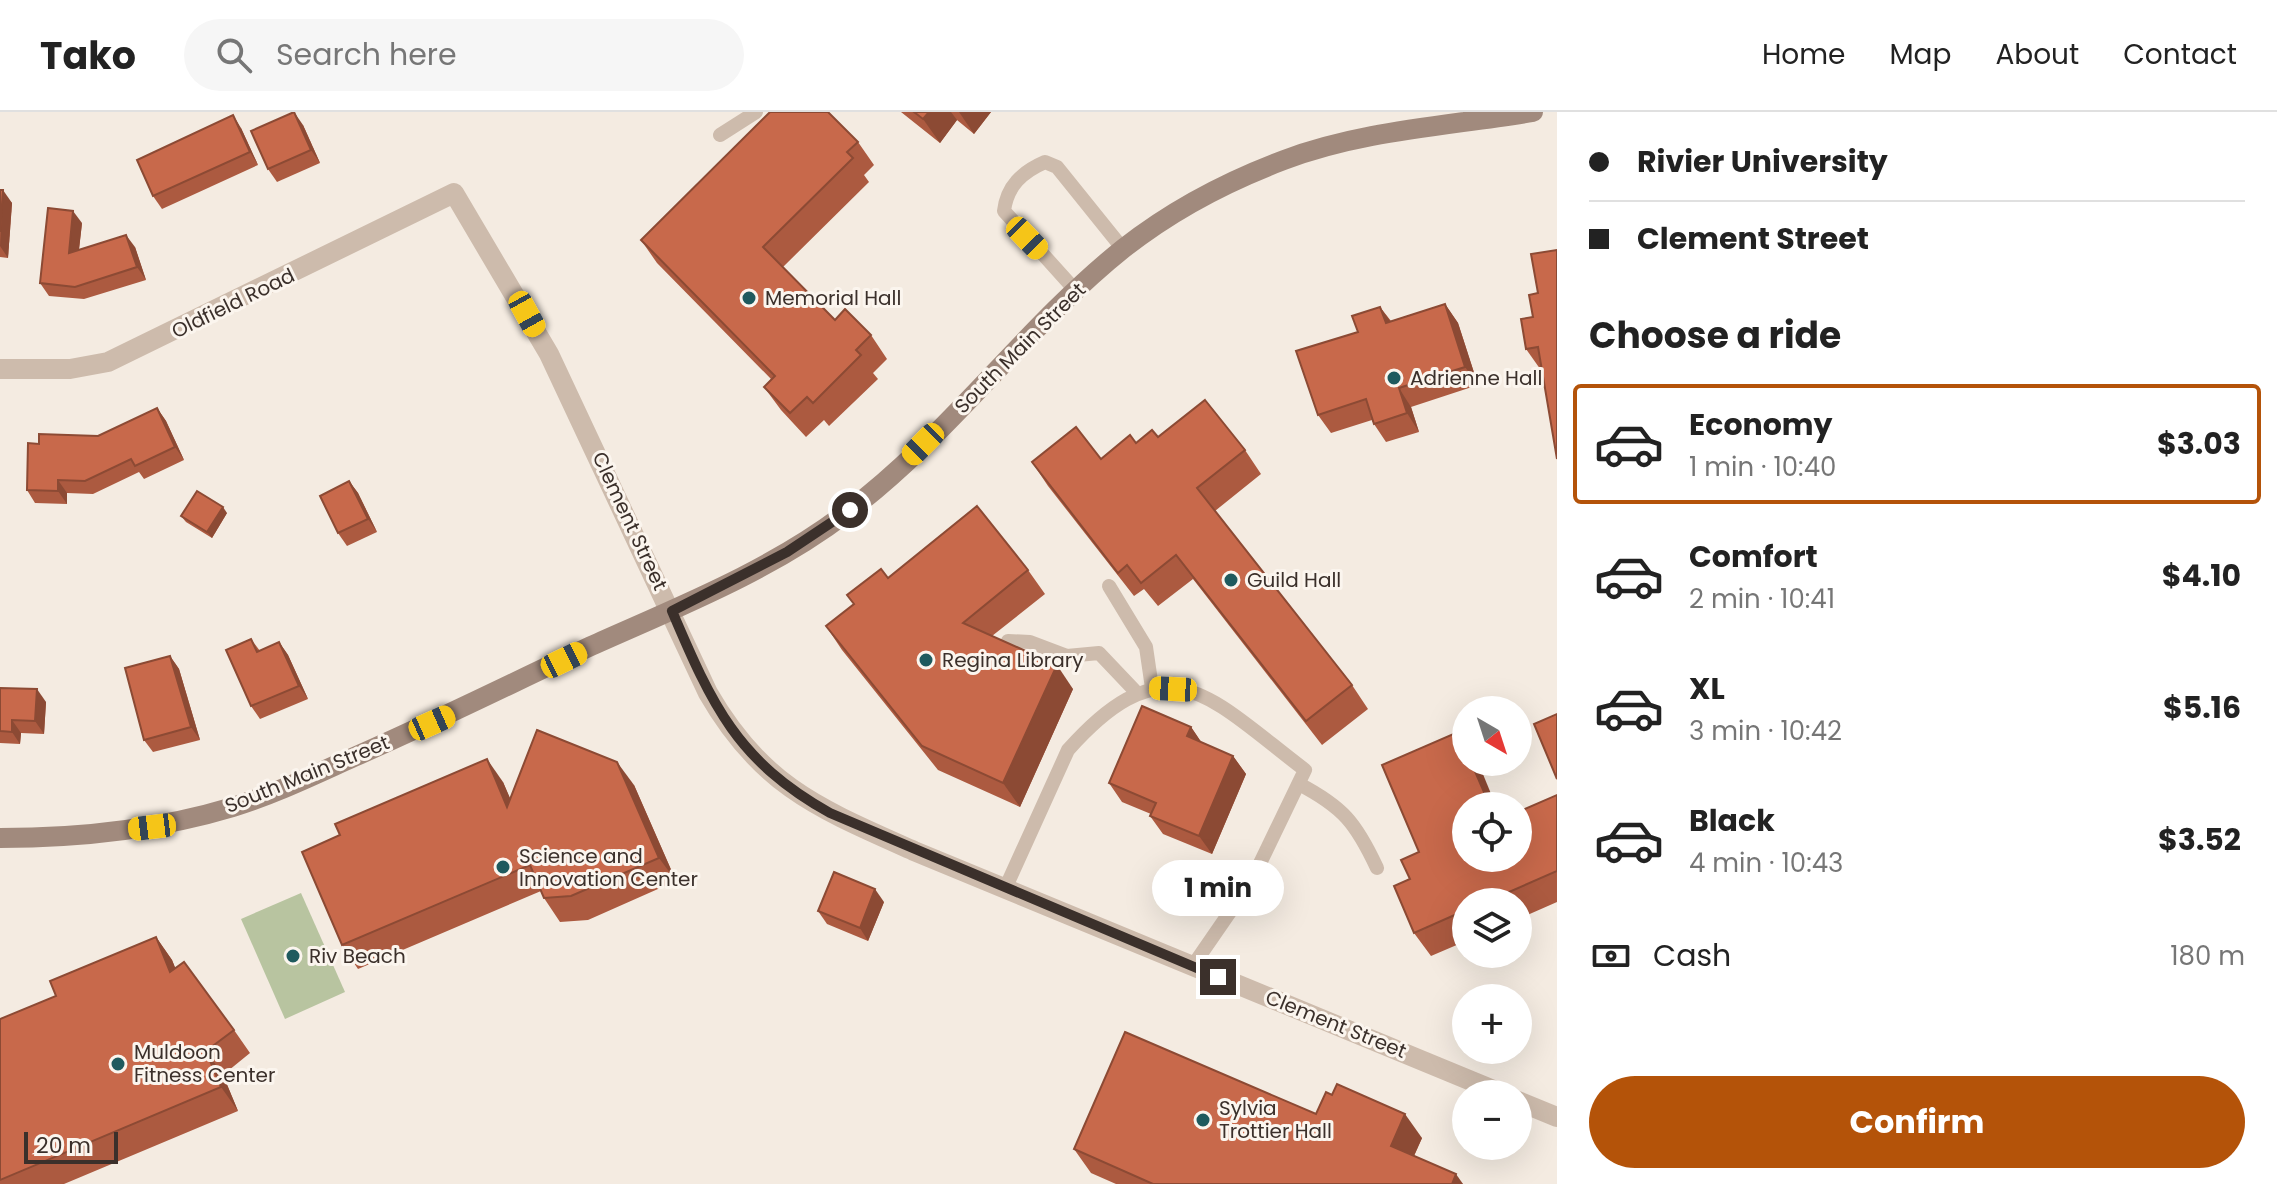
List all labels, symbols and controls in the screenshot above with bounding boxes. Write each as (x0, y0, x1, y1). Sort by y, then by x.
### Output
search box (184, 19, 744, 91)
text: Tako (40, 29, 136, 82)
icon: search (212, 33, 256, 77)
text: Search here (276, 33, 457, 76)
text: Home (1762, 35, 1845, 74)
text: Map (1889, 35, 1951, 74)
text: About (1995, 35, 2079, 74)
text: Contact (2123, 35, 2237, 74)
text: Rivier University (1637, 140, 1888, 183)
car (1002, 212, 1052, 264)
text: Clement Street (1637, 217, 1869, 260)
street label: Oldfield Road (167, 261, 299, 345)
street label: South Main Street (948, 276, 1092, 420)
place label: Memorial Hall (765, 284, 901, 312)
car (505, 287, 549, 341)
marker: Memorial Hall (740, 289, 758, 307)
text: Choose a ride (1589, 310, 1841, 361)
place label: Adrienne Hall (1410, 364, 1542, 392)
marker: Adrienne Hall (1385, 369, 1403, 387)
text: Economy (1689, 403, 1833, 446)
icon: car (1593, 408, 1665, 480)
car (898, 419, 948, 469)
text: $3.03 (2157, 422, 2241, 465)
street label: Clement Street (586, 447, 674, 595)
text: 1 min · 10:40 (1689, 449, 1836, 485)
route start (832, 492, 868, 528)
text: Comfort (1689, 535, 1818, 578)
icon: car (1593, 540, 1665, 612)
text: $4.10 (2162, 554, 2241, 597)
place label: Guild Hall (1247, 566, 1341, 594)
marker: Guild Hall (1222, 571, 1240, 589)
text: 2 min · 10:41 (1689, 581, 1835, 617)
car (537, 639, 591, 681)
place label: Regina Library (942, 646, 1083, 674)
marker: Regina Library (917, 651, 935, 669)
text: XL (1689, 667, 1725, 710)
icon: car (1593, 672, 1665, 744)
car (1148, 676, 1198, 702)
text: $5.16 (2163, 686, 2241, 729)
north arrow (1452, 696, 1532, 776)
map controls (1452, 696, 1532, 1160)
car (405, 702, 459, 744)
text: 3 min · 10:42 (1689, 713, 1842, 749)
street label: South Main Street (221, 728, 393, 820)
button: locate (1452, 792, 1532, 872)
text: Black (1689, 799, 1775, 842)
icon: car (1593, 804, 1665, 876)
car (127, 812, 177, 842)
text: $3.52 (2158, 818, 2241, 861)
place label: Science and Innovation Center (519, 842, 698, 893)
text: 4 min · 10:43 (1689, 845, 1843, 881)
marker: Science and Innovation Center (494, 858, 512, 876)
callout: 1 min (1152, 861, 1284, 917)
text: 1 min (1184, 870, 1252, 906)
button: layers (1452, 888, 1532, 968)
icon: cash (1589, 934, 1633, 978)
text: Cash (1653, 934, 1731, 977)
text: 180 m (2170, 938, 2245, 974)
place label: Riv Beach (309, 942, 406, 970)
marker: Riv Beach (284, 947, 302, 965)
route end (1200, 959, 1236, 995)
street label: Clement Street (1261, 983, 1411, 1065)
button: + (1452, 984, 1532, 1064)
place label: Muldoon Fitness Center (134, 1038, 275, 1089)
marker: Muldoon Fitness Center (109, 1055, 127, 1073)
button: Confirm (1589, 1076, 2245, 1168)
button: − (1452, 1080, 1532, 1160)
place label: Sylvia Trottier Hall (1219, 1094, 1332, 1145)
marker: Sylvia Trottier Hall (1194, 1111, 1212, 1129)
scale bar (24, 1128, 118, 1164)
text: 20 m (36, 1130, 91, 1161)

